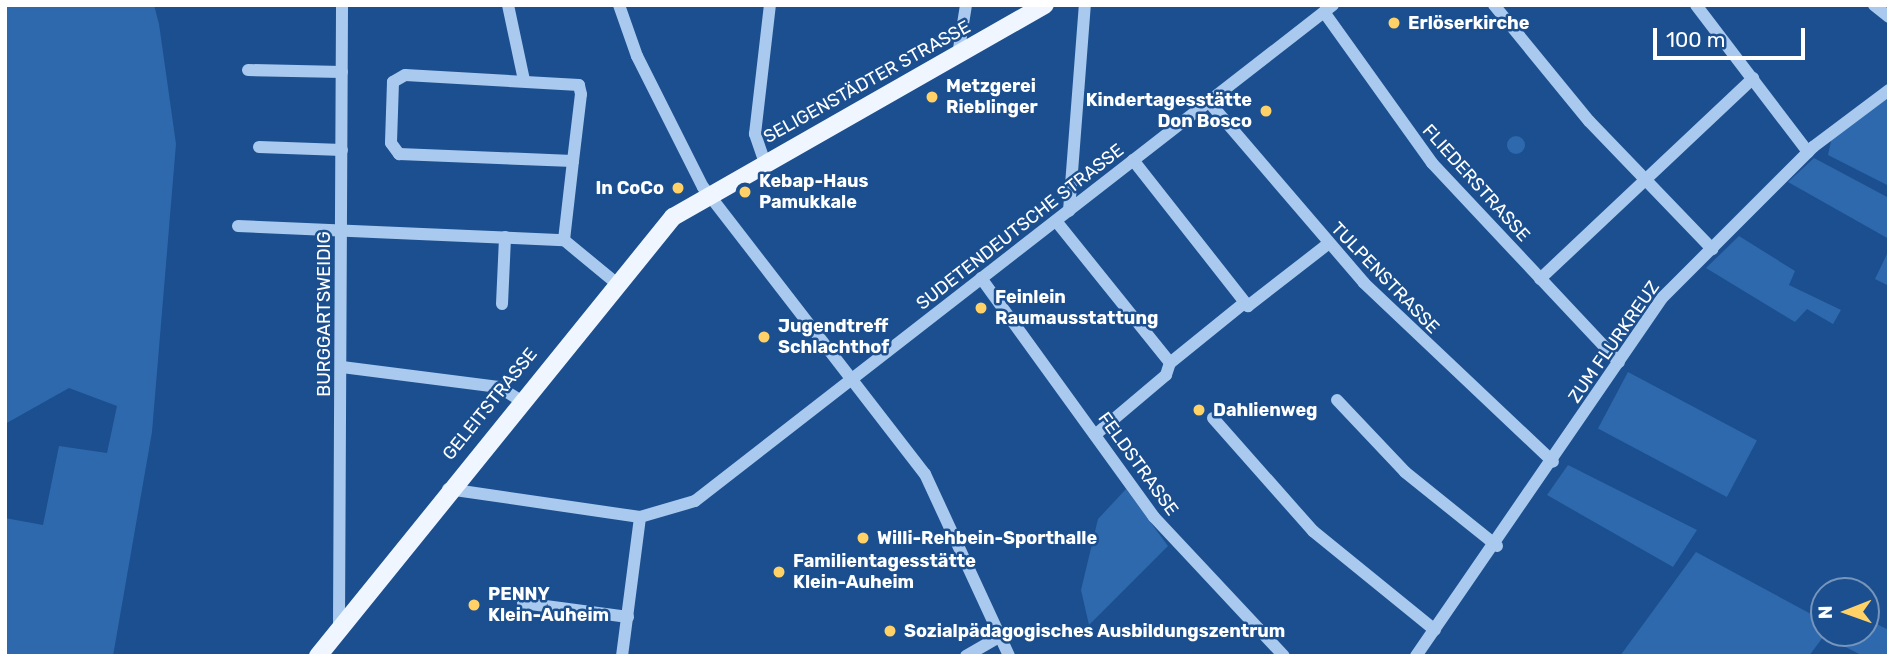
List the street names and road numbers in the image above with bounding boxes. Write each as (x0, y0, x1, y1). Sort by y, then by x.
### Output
street label: SELIGENSTÄDTER STRASSE (760, 16, 974, 148)
street label: FLIEDERSTRASSE (1418, 120, 1534, 246)
street label: SUDETENDEUTSCHE STRASSE (912, 139, 1128, 315)
street label: TULPENSTRASSE (1326, 218, 1444, 338)
street label: BURGGARTSWEIDIG (313, 231, 335, 397)
street label: ZUM FLURKREUZ (1564, 277, 1664, 407)
street label: GELEITSTRASSE (438, 344, 542, 464)
street label: FELDSTRASSE (1093, 408, 1183, 520)

